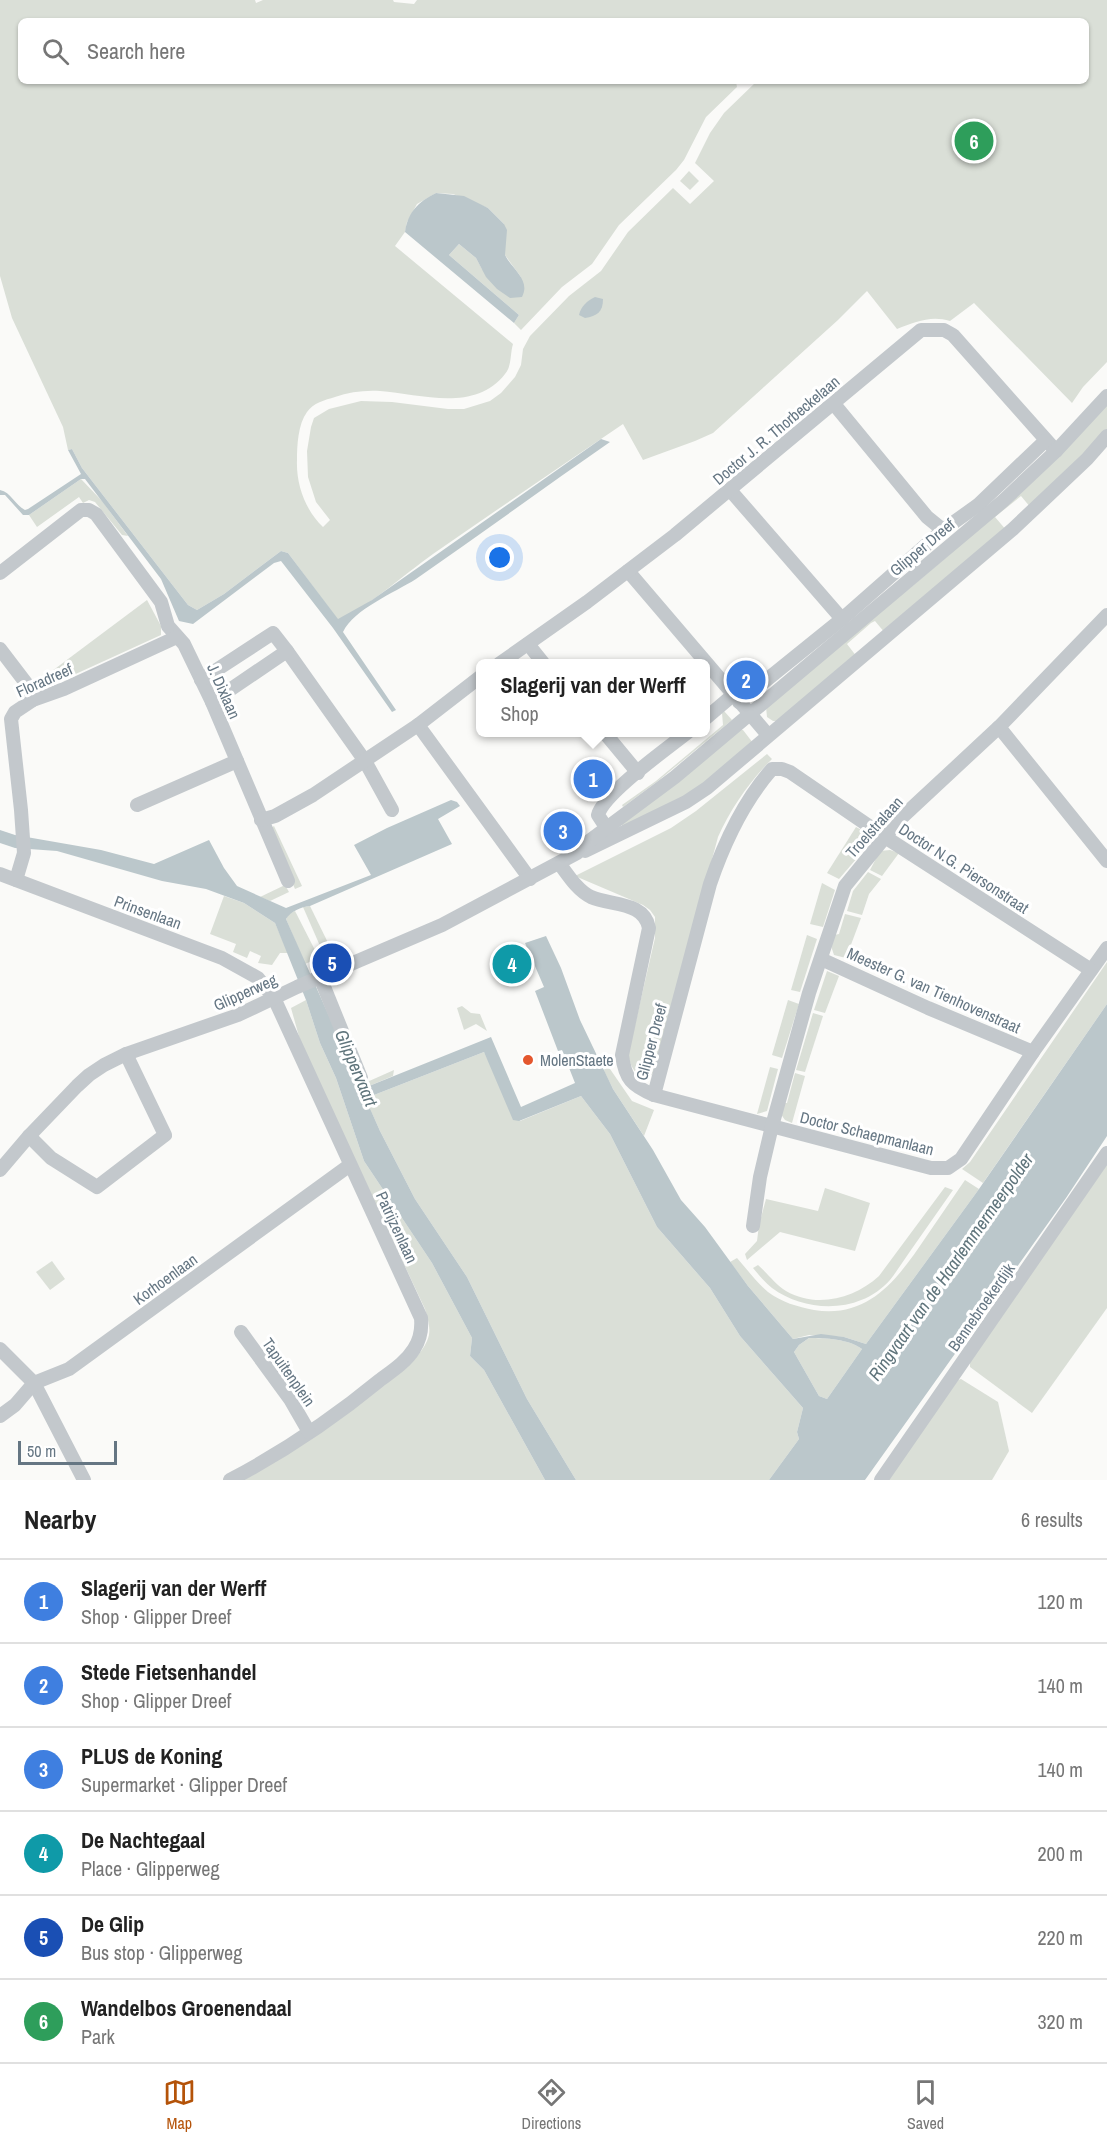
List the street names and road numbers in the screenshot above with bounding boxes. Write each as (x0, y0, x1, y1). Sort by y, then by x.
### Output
street label: Doctor J. R. Thorbeckelaan (708, 370, 844, 490)
street label: Glipper Dreef (885, 513, 959, 581)
street label: Floradreef (12, 658, 76, 702)
street label: J. Dixlaan (202, 660, 246, 722)
street label: Troelstralaan (840, 791, 908, 863)
street label: Doctor N.G. Piersonstraat (895, 818, 1034, 919)
street label: Prinsenlaan (111, 890, 185, 934)
street label: Meester G. van Tienhovenstraat (844, 942, 1025, 1038)
street label: Glipperweg (210, 968, 281, 1016)
street label: Glipper Dreef (630, 1001, 672, 1083)
street label: Doctor Schaepmanlaan (798, 1106, 936, 1160)
street label: Patrijzenlaan (371, 1188, 423, 1266)
street label: Korhoenlaan (128, 1248, 202, 1310)
street label: Bennebroekerdijk (942, 1258, 1020, 1355)
street label: Tapuitenplein (257, 1333, 321, 1411)

